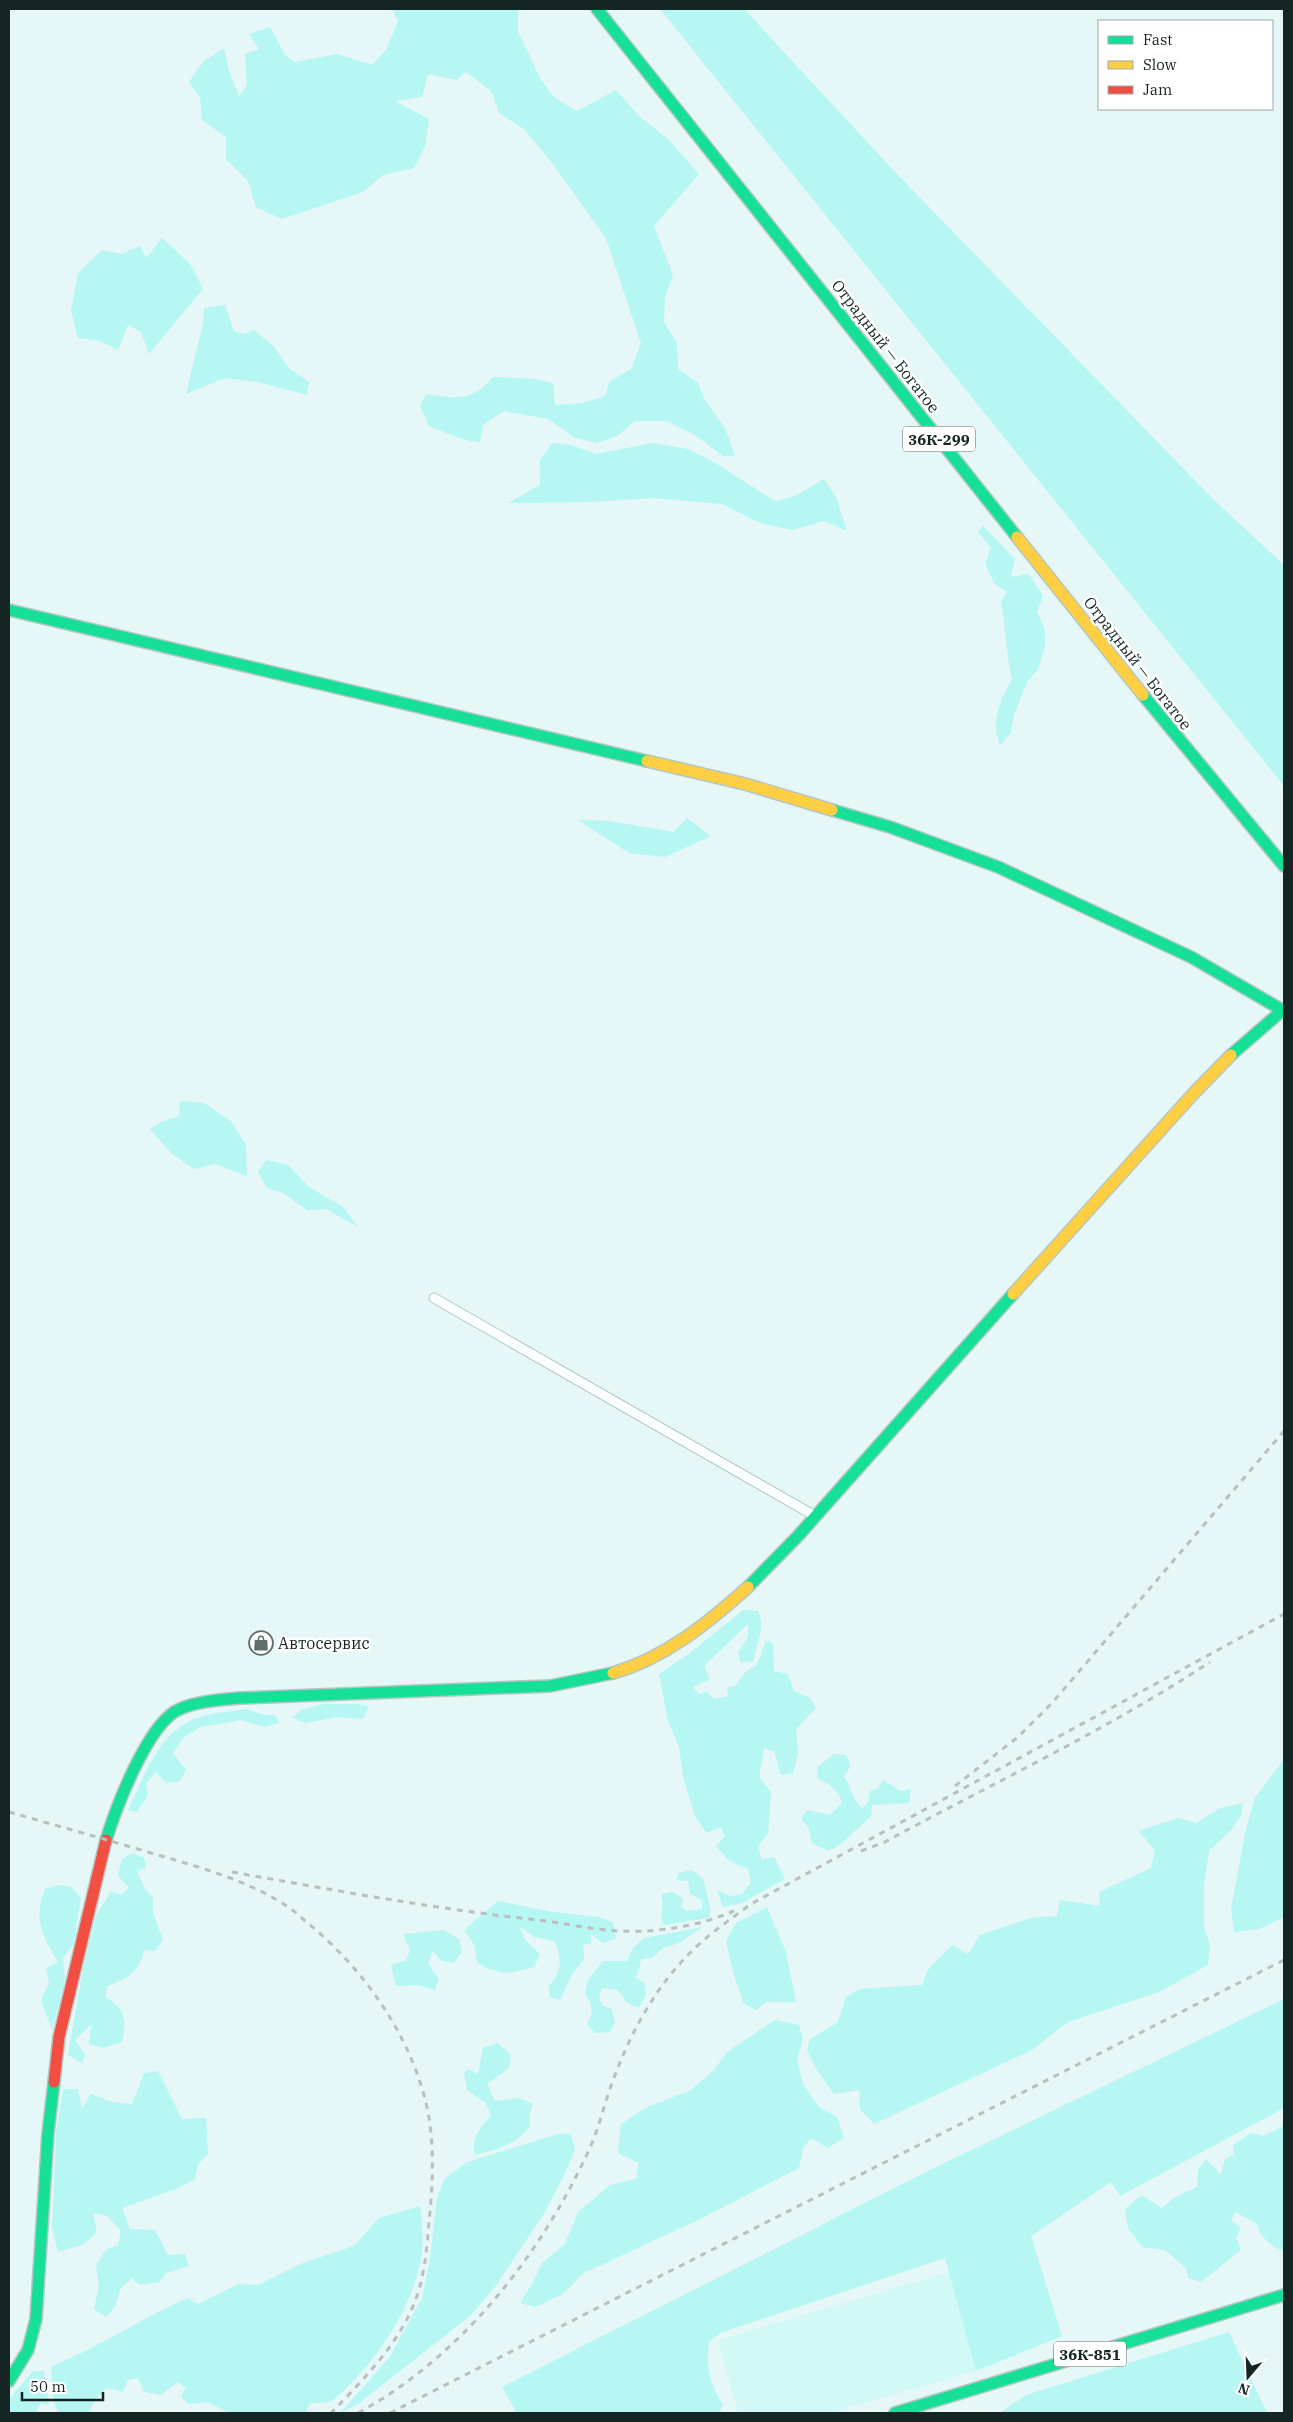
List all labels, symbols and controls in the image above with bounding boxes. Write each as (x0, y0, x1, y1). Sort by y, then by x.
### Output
legend (1098, 20, 1273, 110)
text: Fast (1143, 30, 1173, 49)
text: Slow (1143, 55, 1177, 74)
text: Jam (1143, 80, 1172, 99)
street label: Отрадный — Богатое (828, 275, 944, 417)
road number: 36К-299 (903, 426, 975, 452)
street label: Отрадный — Богатое (1080, 592, 1196, 734)
shop icon: Автосервис (248, 1630, 274, 1656)
place label: Автосервис (278, 1633, 370, 1653)
road number: 36К-851 (1054, 2342, 1126, 2366)
north arrow (1223, 2352, 1273, 2402)
scale bar (22, 2370, 104, 2402)
text: 50 m (30, 2377, 66, 2396)
text: N (1236, 2379, 1252, 2400)

